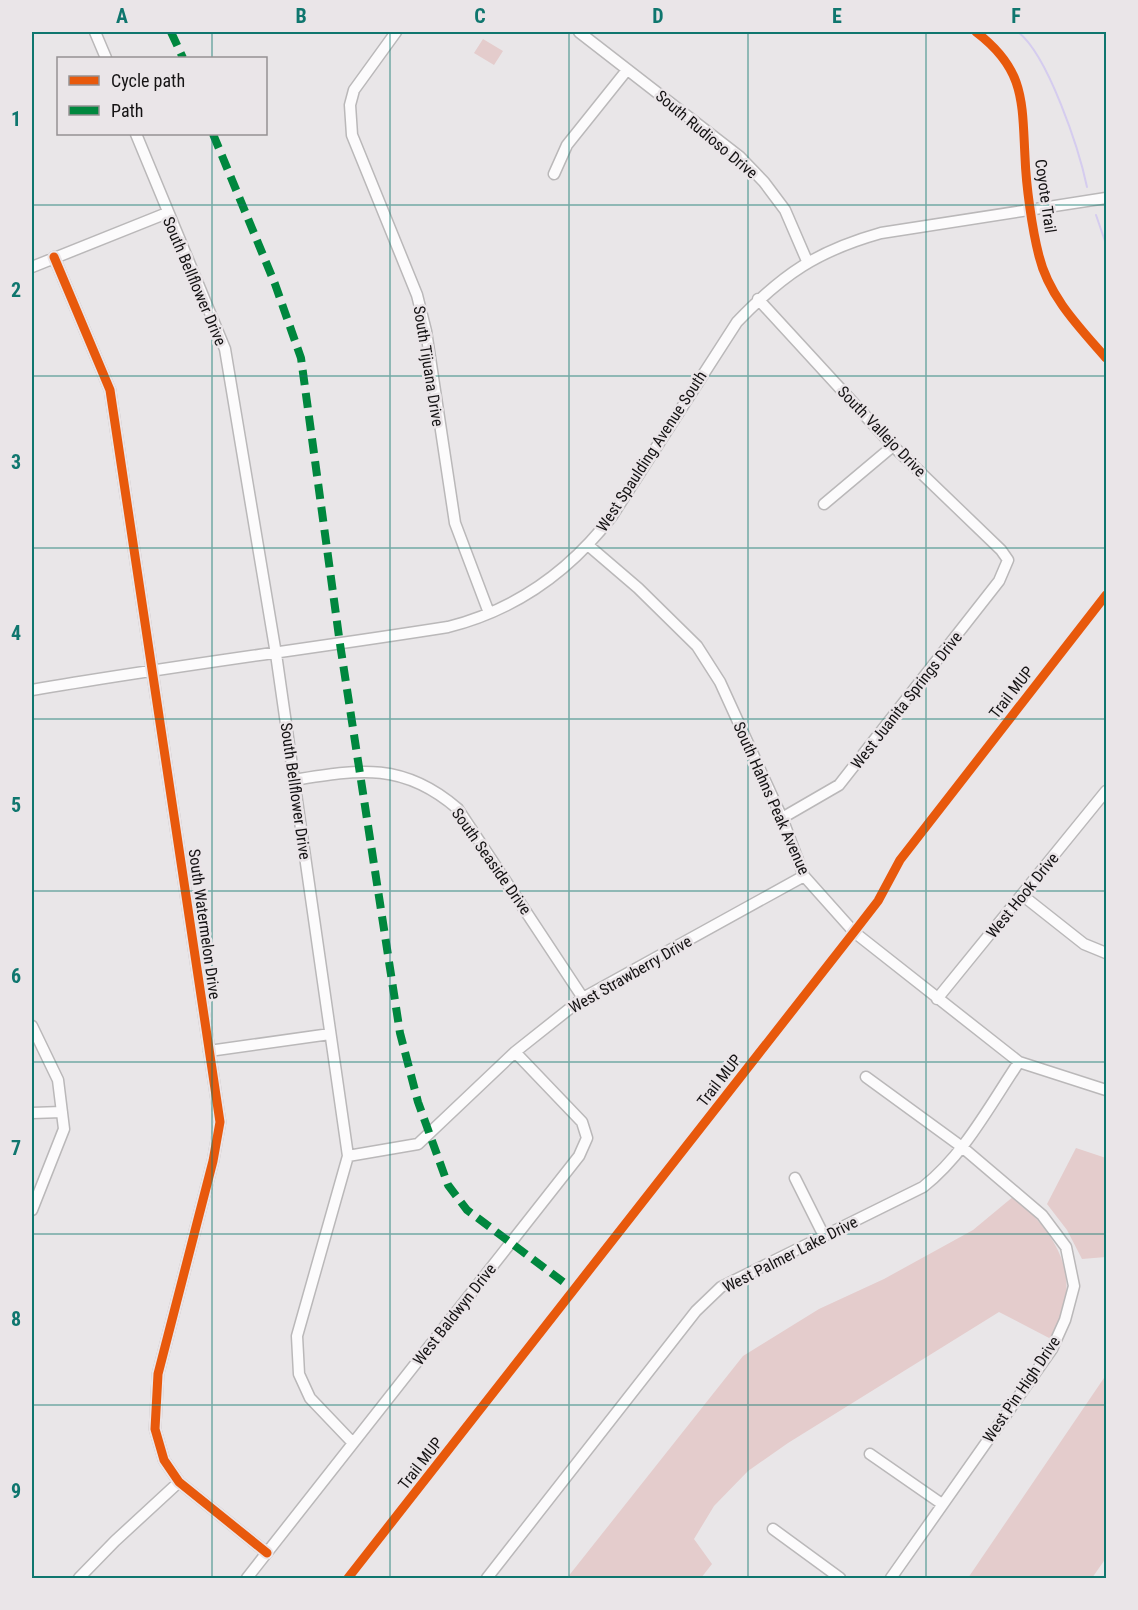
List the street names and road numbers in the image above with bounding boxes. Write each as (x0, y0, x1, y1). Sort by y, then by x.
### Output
street label: South Rudioso Drive (652, 86, 761, 182)
street label: Coyote Trail (1031, 158, 1060, 234)
street label: South Bellflower Drive (159, 214, 230, 349)
street label: South Tijuana Drive (410, 304, 447, 428)
street label: West Spaulding Avenue South (592, 367, 710, 535)
street label: South Vallejo Drive (834, 382, 930, 481)
street label: West Juanita Springs Drive (847, 628, 966, 773)
street label: Trail MUP (985, 662, 1038, 722)
street label: South Hahns Peak Avenue (729, 719, 814, 877)
street label: South Bellflower Drive (276, 721, 315, 861)
street label: South Seaside Drive (448, 804, 535, 918)
street label: South Watermelon Drive (185, 848, 224, 1000)
street label: West Hook Drive (982, 849, 1062, 942)
street label: West Strawberry Drive (566, 932, 695, 1017)
street label: Trail MUP (693, 1050, 746, 1110)
street label: West Palmer Lake Drive (720, 1212, 861, 1297)
street label: West Baldwyn Drive (409, 1260, 500, 1369)
street label: West Pin High Drive (979, 1333, 1064, 1446)
street label: Trail MUP (394, 1433, 447, 1493)

